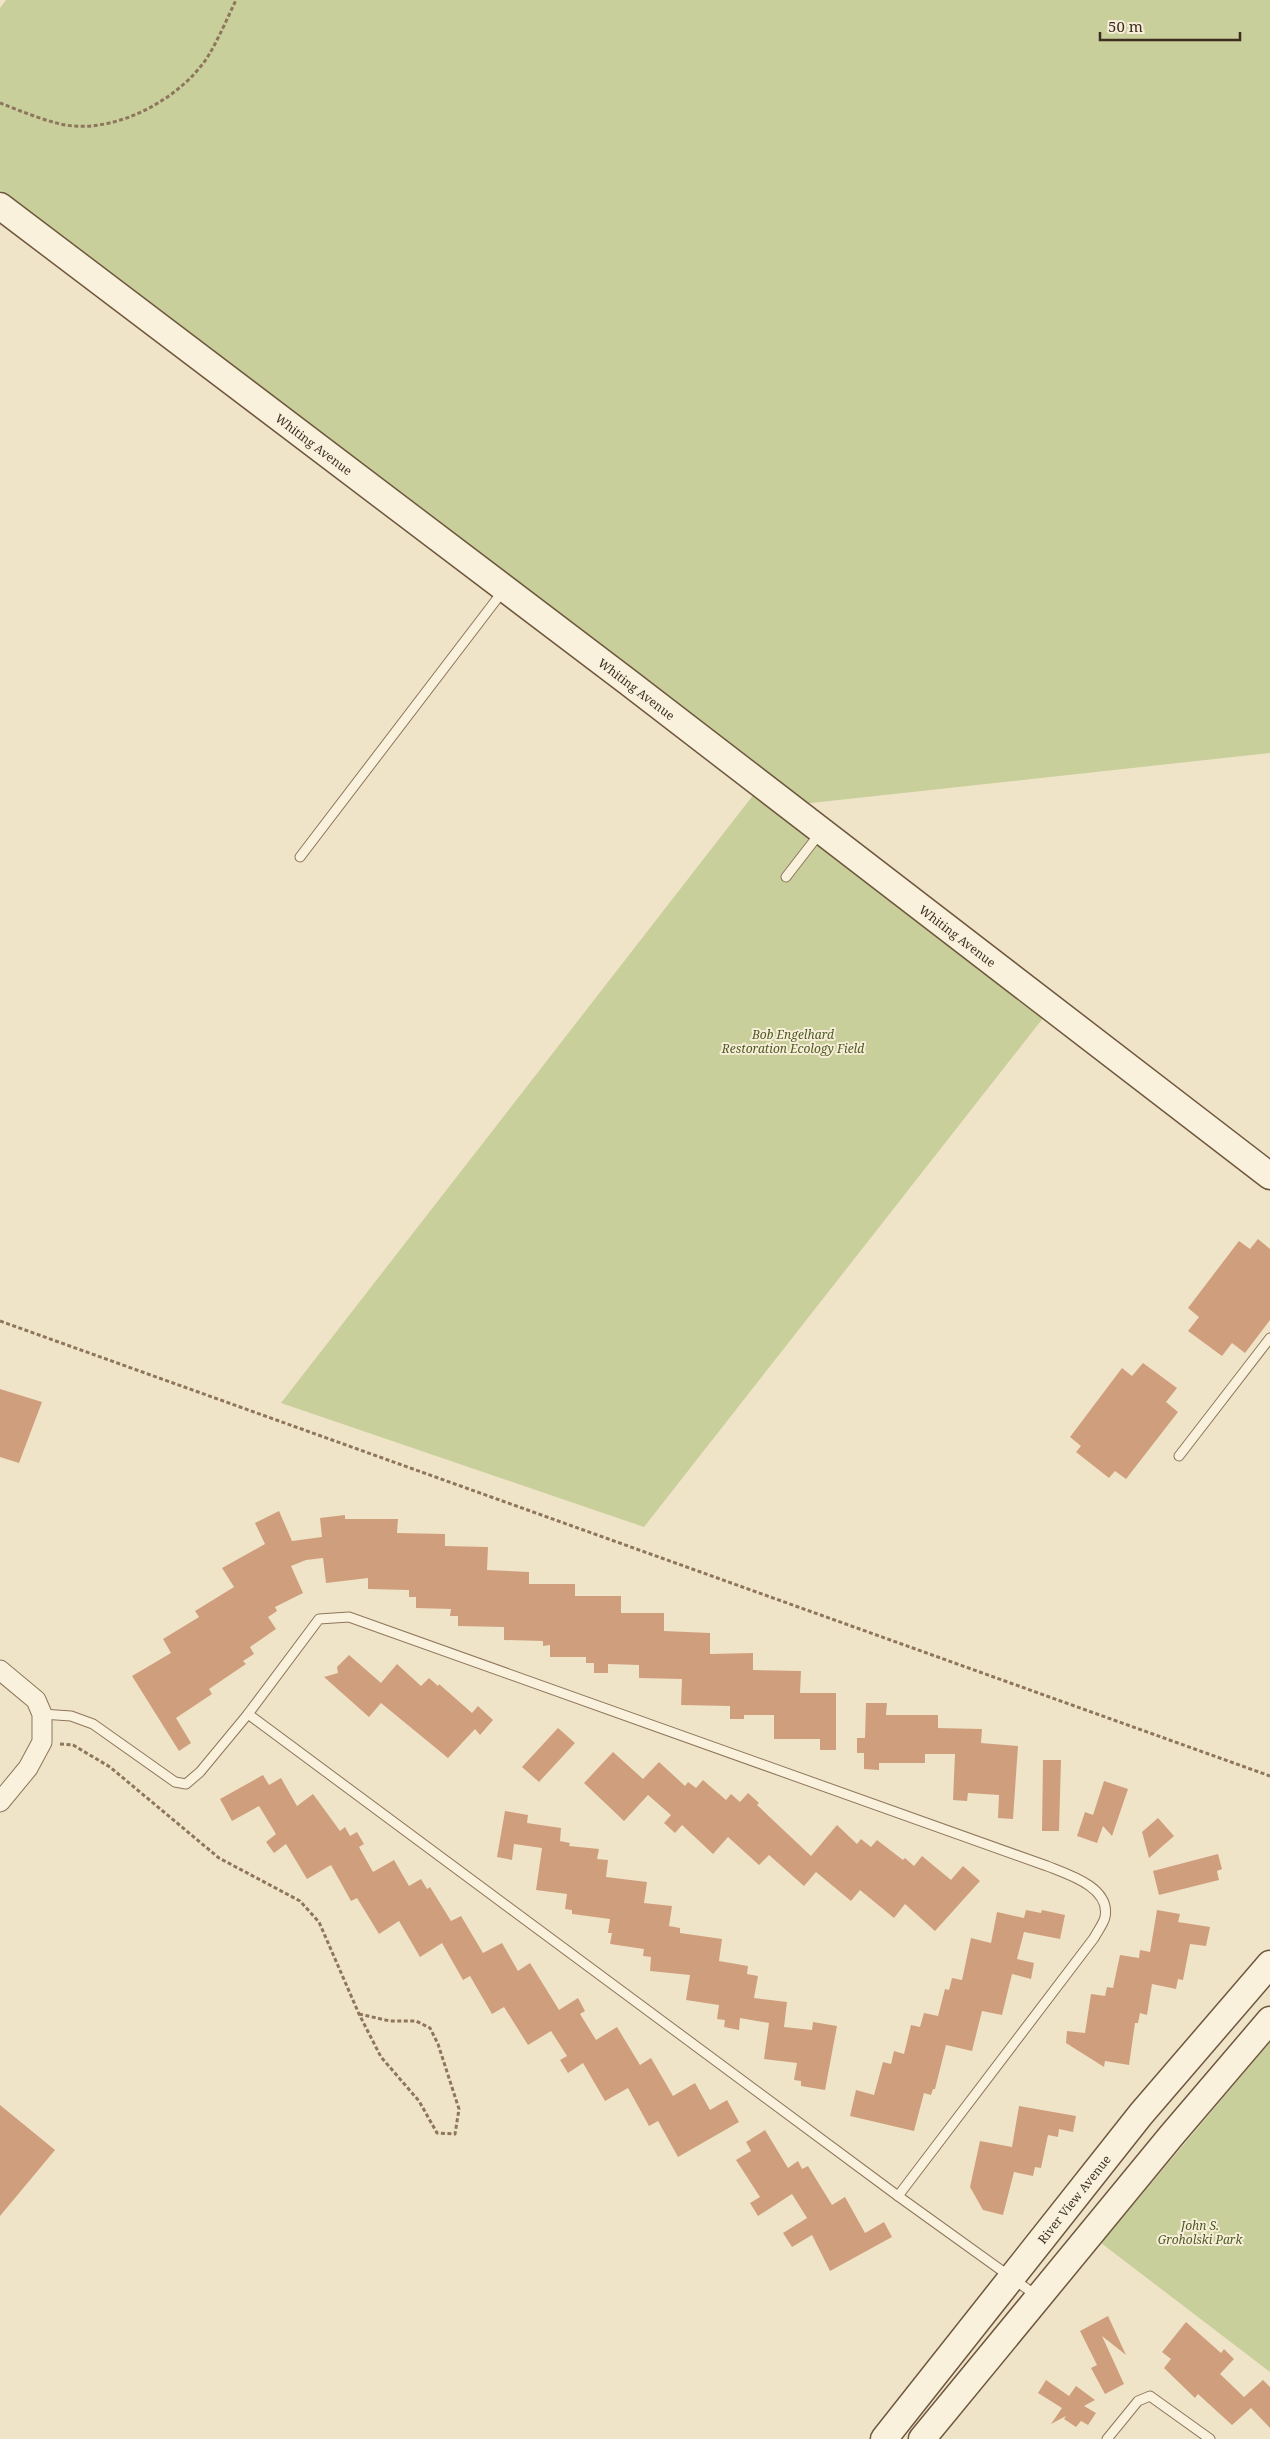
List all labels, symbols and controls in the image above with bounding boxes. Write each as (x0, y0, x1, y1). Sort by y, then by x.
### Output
scale bar (1100, 10, 1240, 42)
text: 50 m (1108, 16, 1143, 36)
street label: Whiting Avenue (272, 409, 356, 479)
street label: Whiting Avenue (595, 654, 679, 724)
street label: Whiting Avenue (916, 901, 999, 971)
park label: Bob Engelhard Restoration Ecology Field (721, 1026, 864, 1057)
street label: River View Avenue (1033, 2151, 1114, 2247)
park label: John S. Groholski Park (1158, 2217, 1243, 2248)

